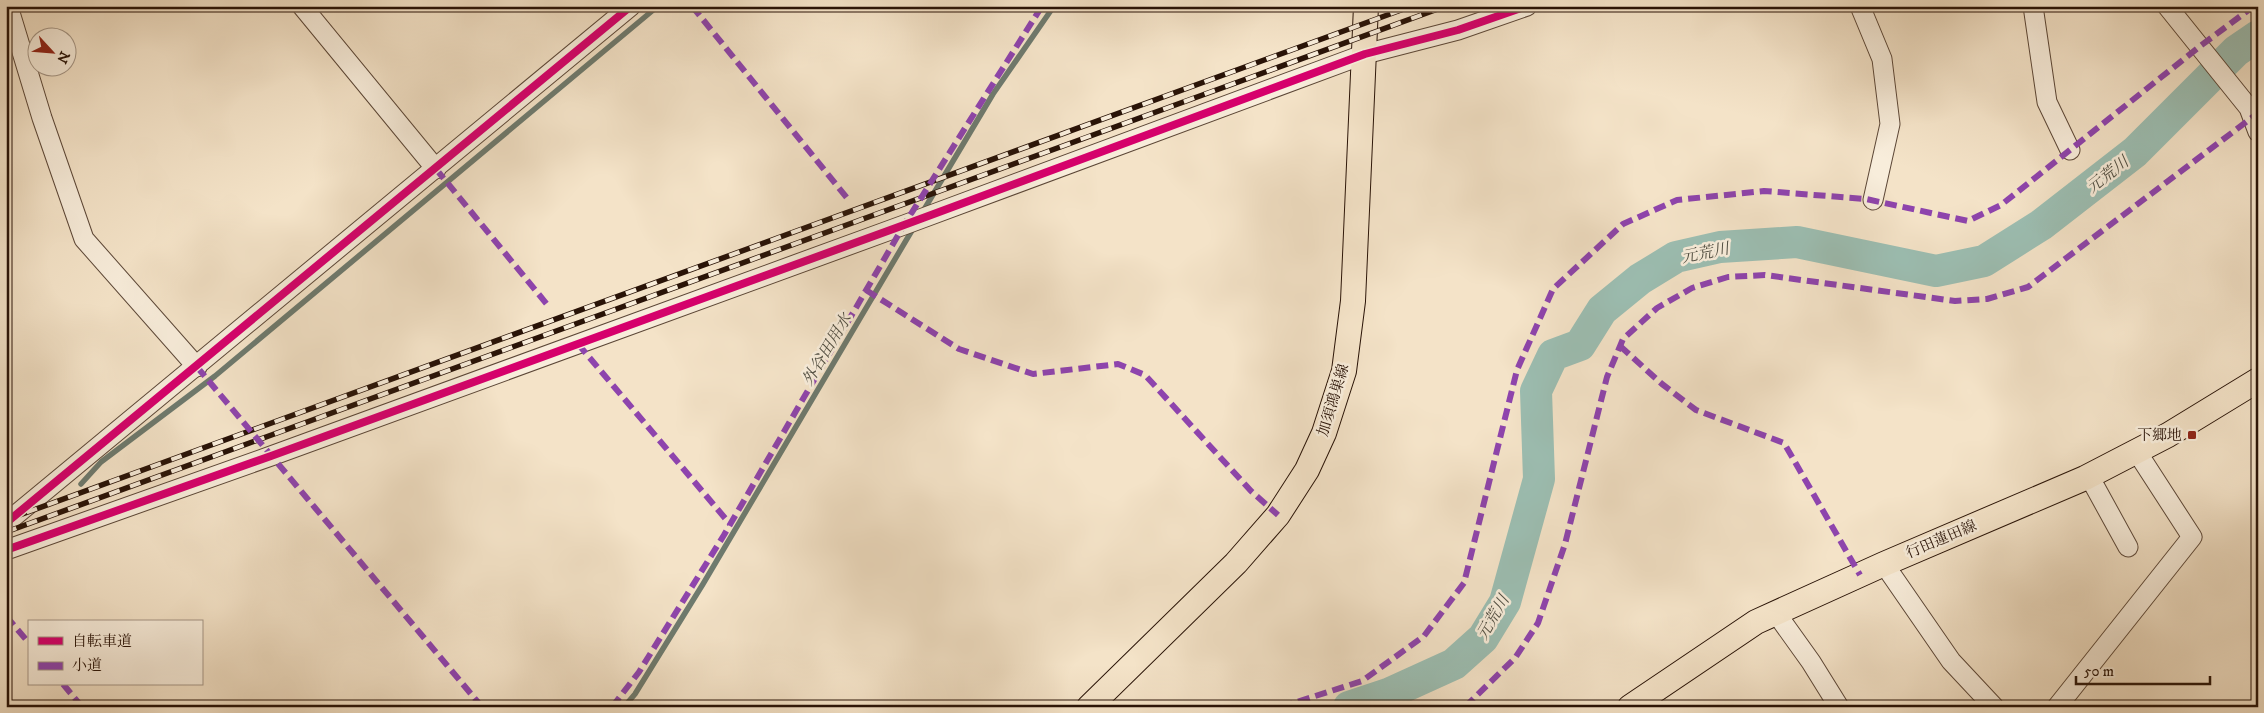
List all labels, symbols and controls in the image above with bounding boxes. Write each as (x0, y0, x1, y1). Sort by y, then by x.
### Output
north arrow (28, 28, 78, 78)
text: N (52, 48, 73, 67)
water label: 元荒川 (2083, 151, 2134, 197)
water label: 元荒川 (1680, 238, 1733, 267)
water label: 外谷田用水 (798, 308, 857, 389)
street label: 加須鴻巣線 (1313, 361, 1354, 439)
place label: 下郷地 (2137, 426, 2182, 445)
marker: 下郷地 (2186, 429, 2198, 441)
street label: 行田蓮田線 (1903, 516, 1979, 563)
water label: 元荒川 (1472, 590, 1515, 643)
legend (28, 620, 202, 686)
text: 自転車道 (72, 632, 132, 651)
scale bar (2076, 653, 2210, 685)
text: 小道 (72, 656, 102, 675)
text: 50 m (2084, 662, 2114, 681)

